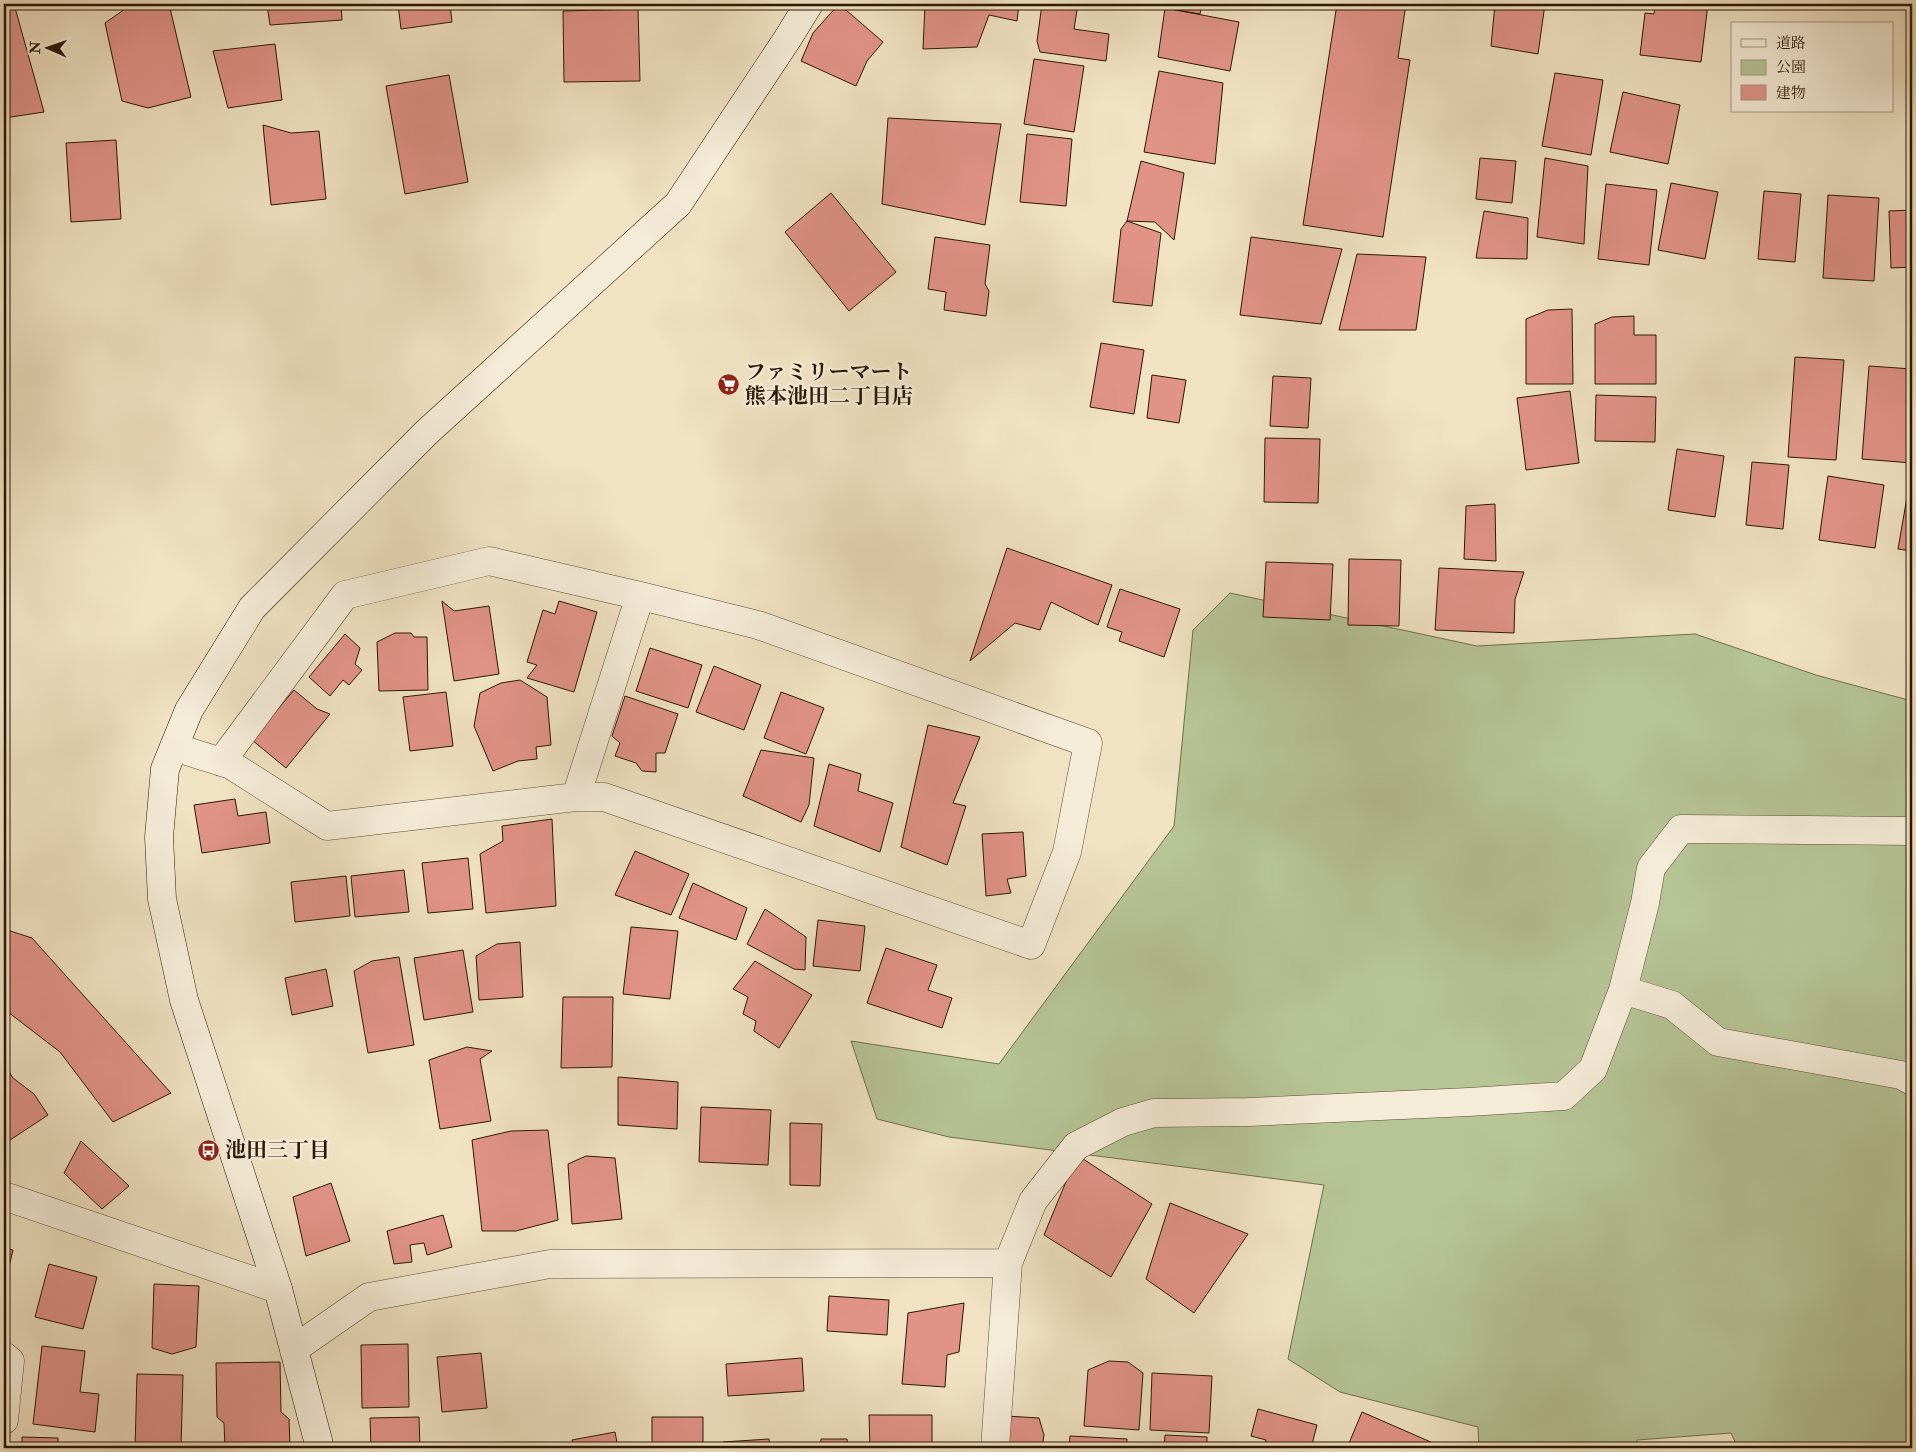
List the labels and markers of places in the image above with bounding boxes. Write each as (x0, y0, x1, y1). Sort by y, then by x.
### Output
place label: ファミリーマート 熊本池田二丁目店 (745, 359, 913, 410)
supermarket icon: ファミリーマート 熊本池田二丁目店 (717, 372, 741, 396)
place label: 池田三丁目 (225, 1137, 330, 1164)
bus stop icon: 池田三丁目 (197, 1138, 221, 1162)

